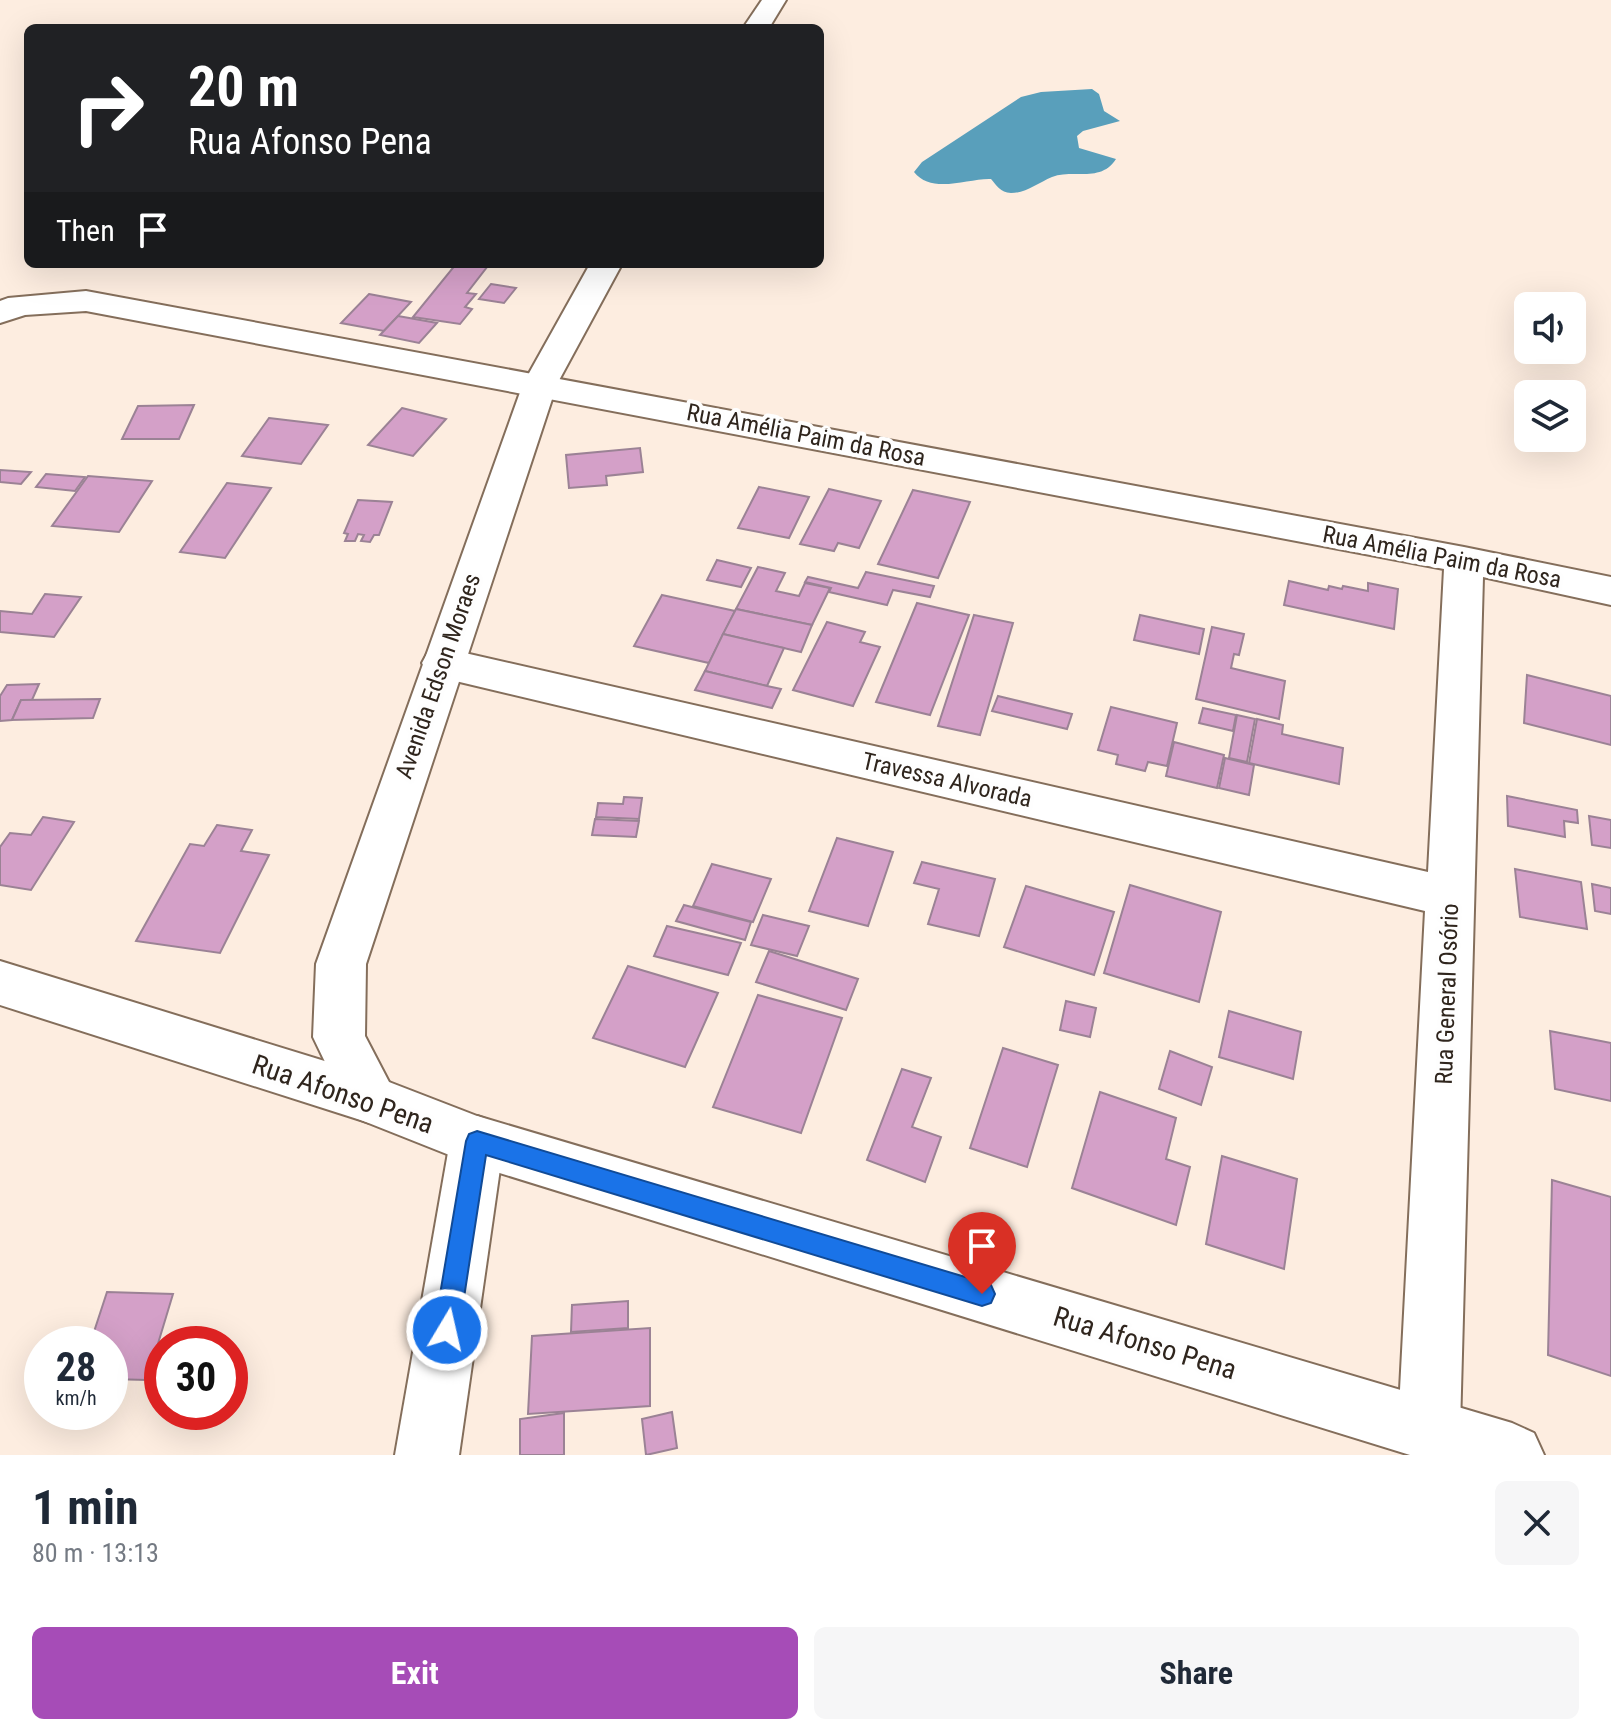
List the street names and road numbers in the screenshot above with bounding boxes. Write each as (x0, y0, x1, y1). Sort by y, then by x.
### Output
street label: Rua Amélia Paim da Rosa (684, 398, 928, 472)
street label: Rua Amélia Paim da Rosa (1320, 520, 1564, 594)
street label: Avenida Edson Moraes (390, 570, 486, 782)
street label: Travessa Alvorada (859, 747, 1035, 813)
street label: Rua General Osório (1430, 903, 1464, 1085)
street label: Rua Afonso Pena (248, 1048, 438, 1140)
street label: Rua Afonso Pena (1050, 1300, 1240, 1386)

